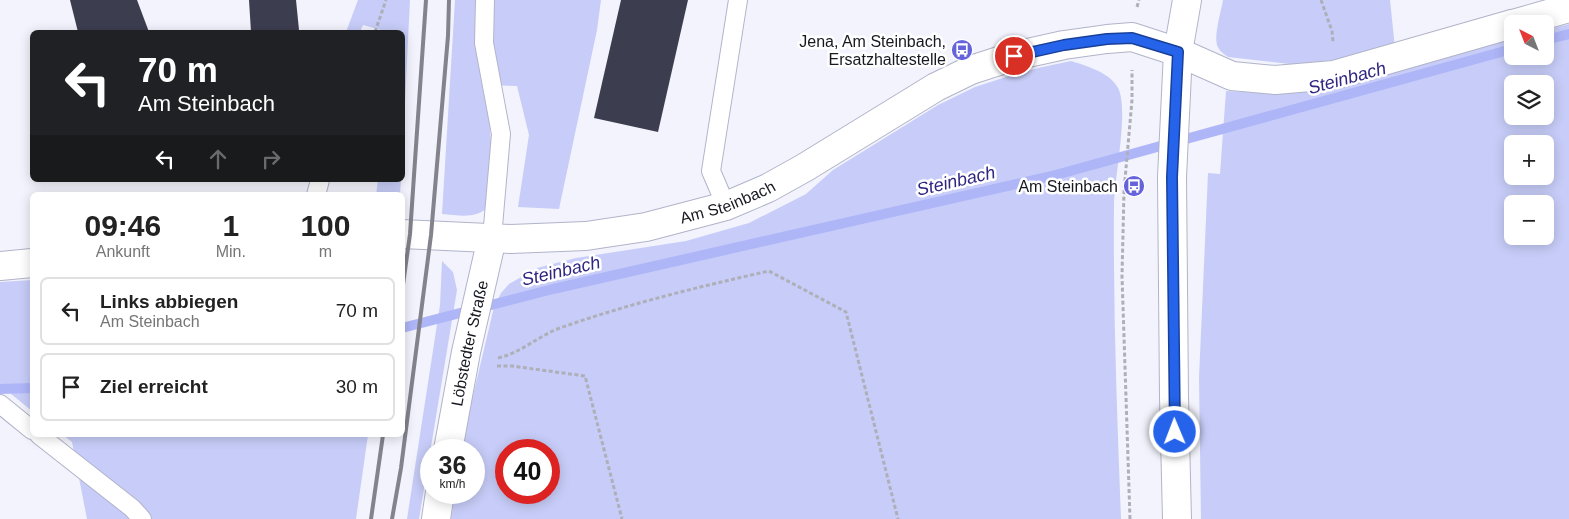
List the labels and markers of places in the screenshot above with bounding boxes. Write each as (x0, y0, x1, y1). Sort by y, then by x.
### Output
place label: Jena, Am Steinbach, Ersatzhaltestelle (799, 33, 946, 68)
pin (993, 35, 1035, 77)
bus stop icon: Jena, Am Steinbach, Ersatzhaltestelle (950, 38, 974, 62)
bus stop icon: Am Steinbach (1122, 174, 1146, 198)
place label: Am Steinbach (1018, 178, 1118, 195)

